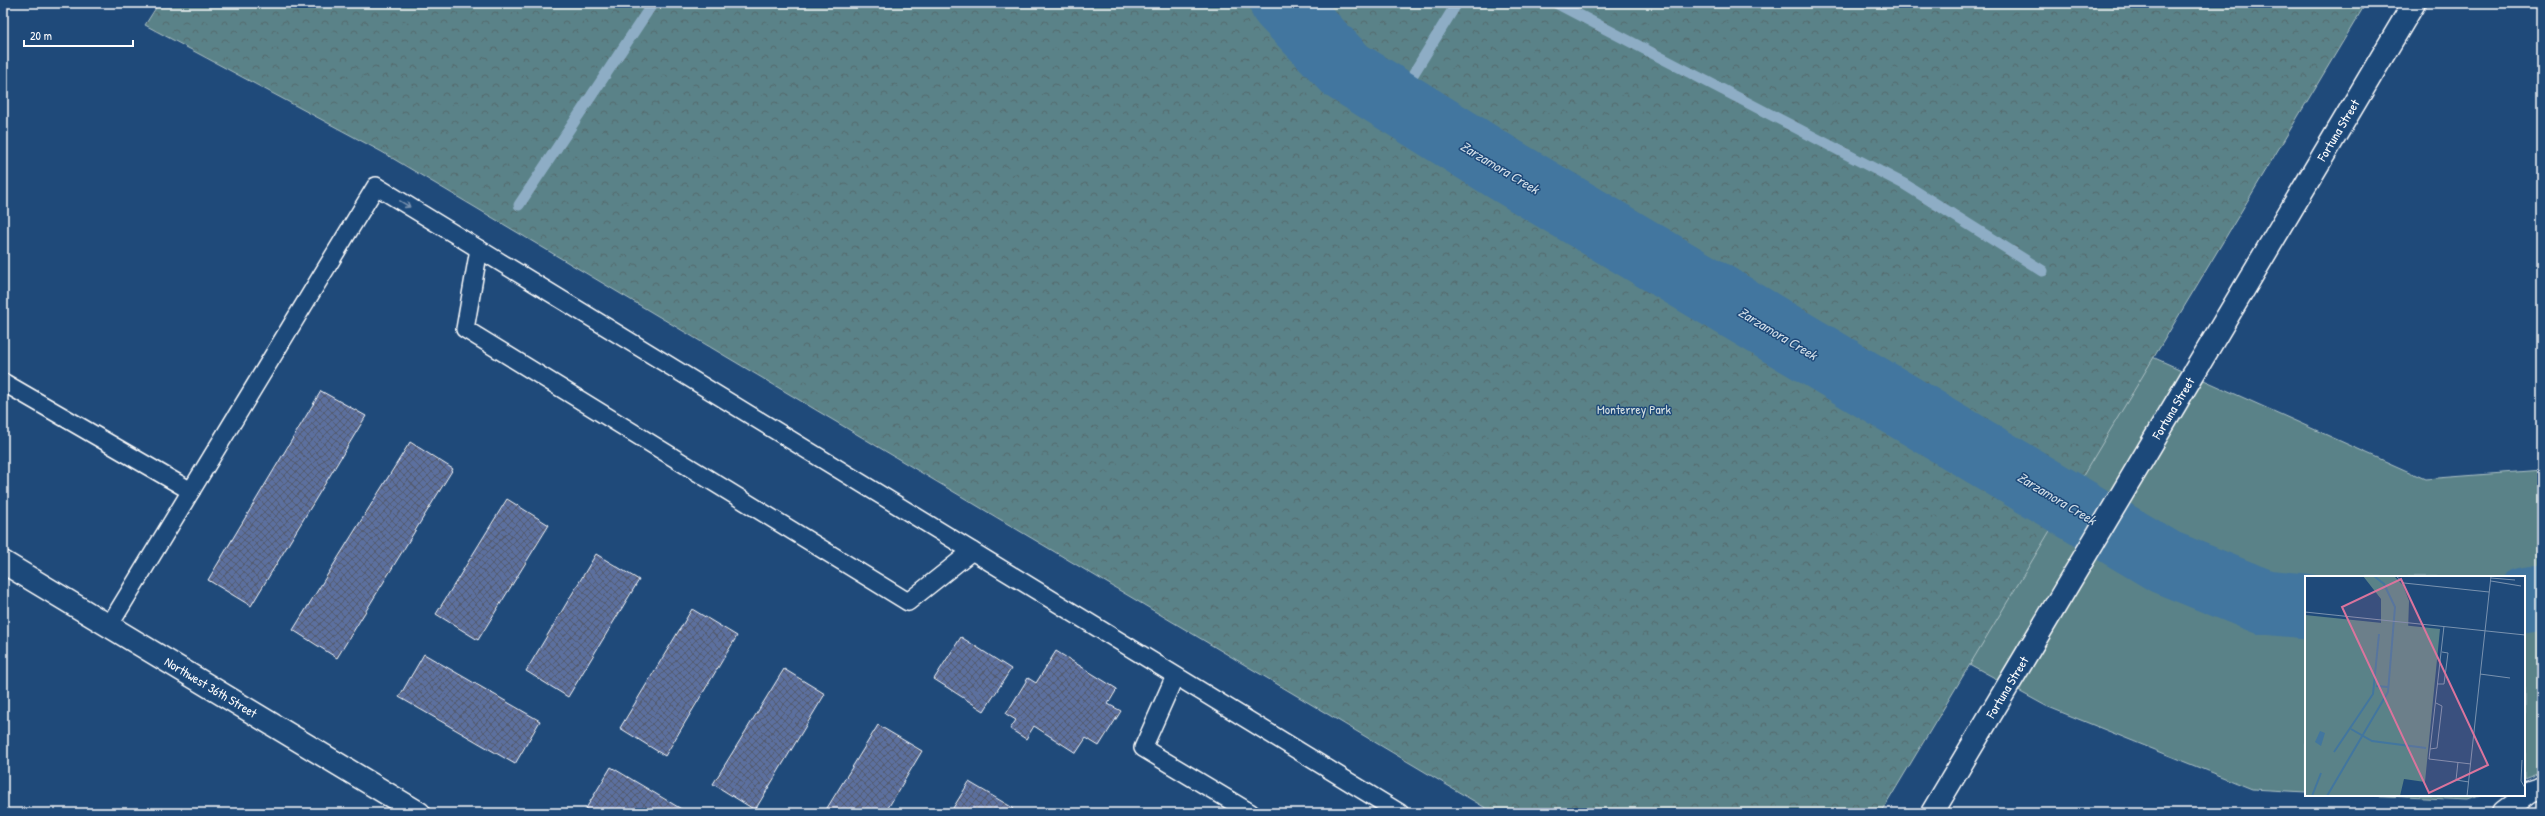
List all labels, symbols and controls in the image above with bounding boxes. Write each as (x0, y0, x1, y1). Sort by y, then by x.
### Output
scale bar (24, 22, 133, 48)
text: 20 m (30, 27, 52, 44)
street label: Fortuna Street (2312, 95, 2364, 165)
water label: Zarzamora Creek (1457, 136, 1544, 199)
one-way arrow (399, 200, 411, 208)
water label: Zarzamora Creek (1735, 302, 1822, 365)
street label: Fortuna Street (2147, 373, 2199, 443)
park label: Monterrey Park (1597, 400, 1672, 418)
water label: Zarzamora Creek (2014, 467, 2101, 530)
inset map (2305, 576, 2525, 796)
street label: Northwest 36th Street (161, 652, 261, 722)
street label: Fortuna Street (1981, 652, 2033, 722)

